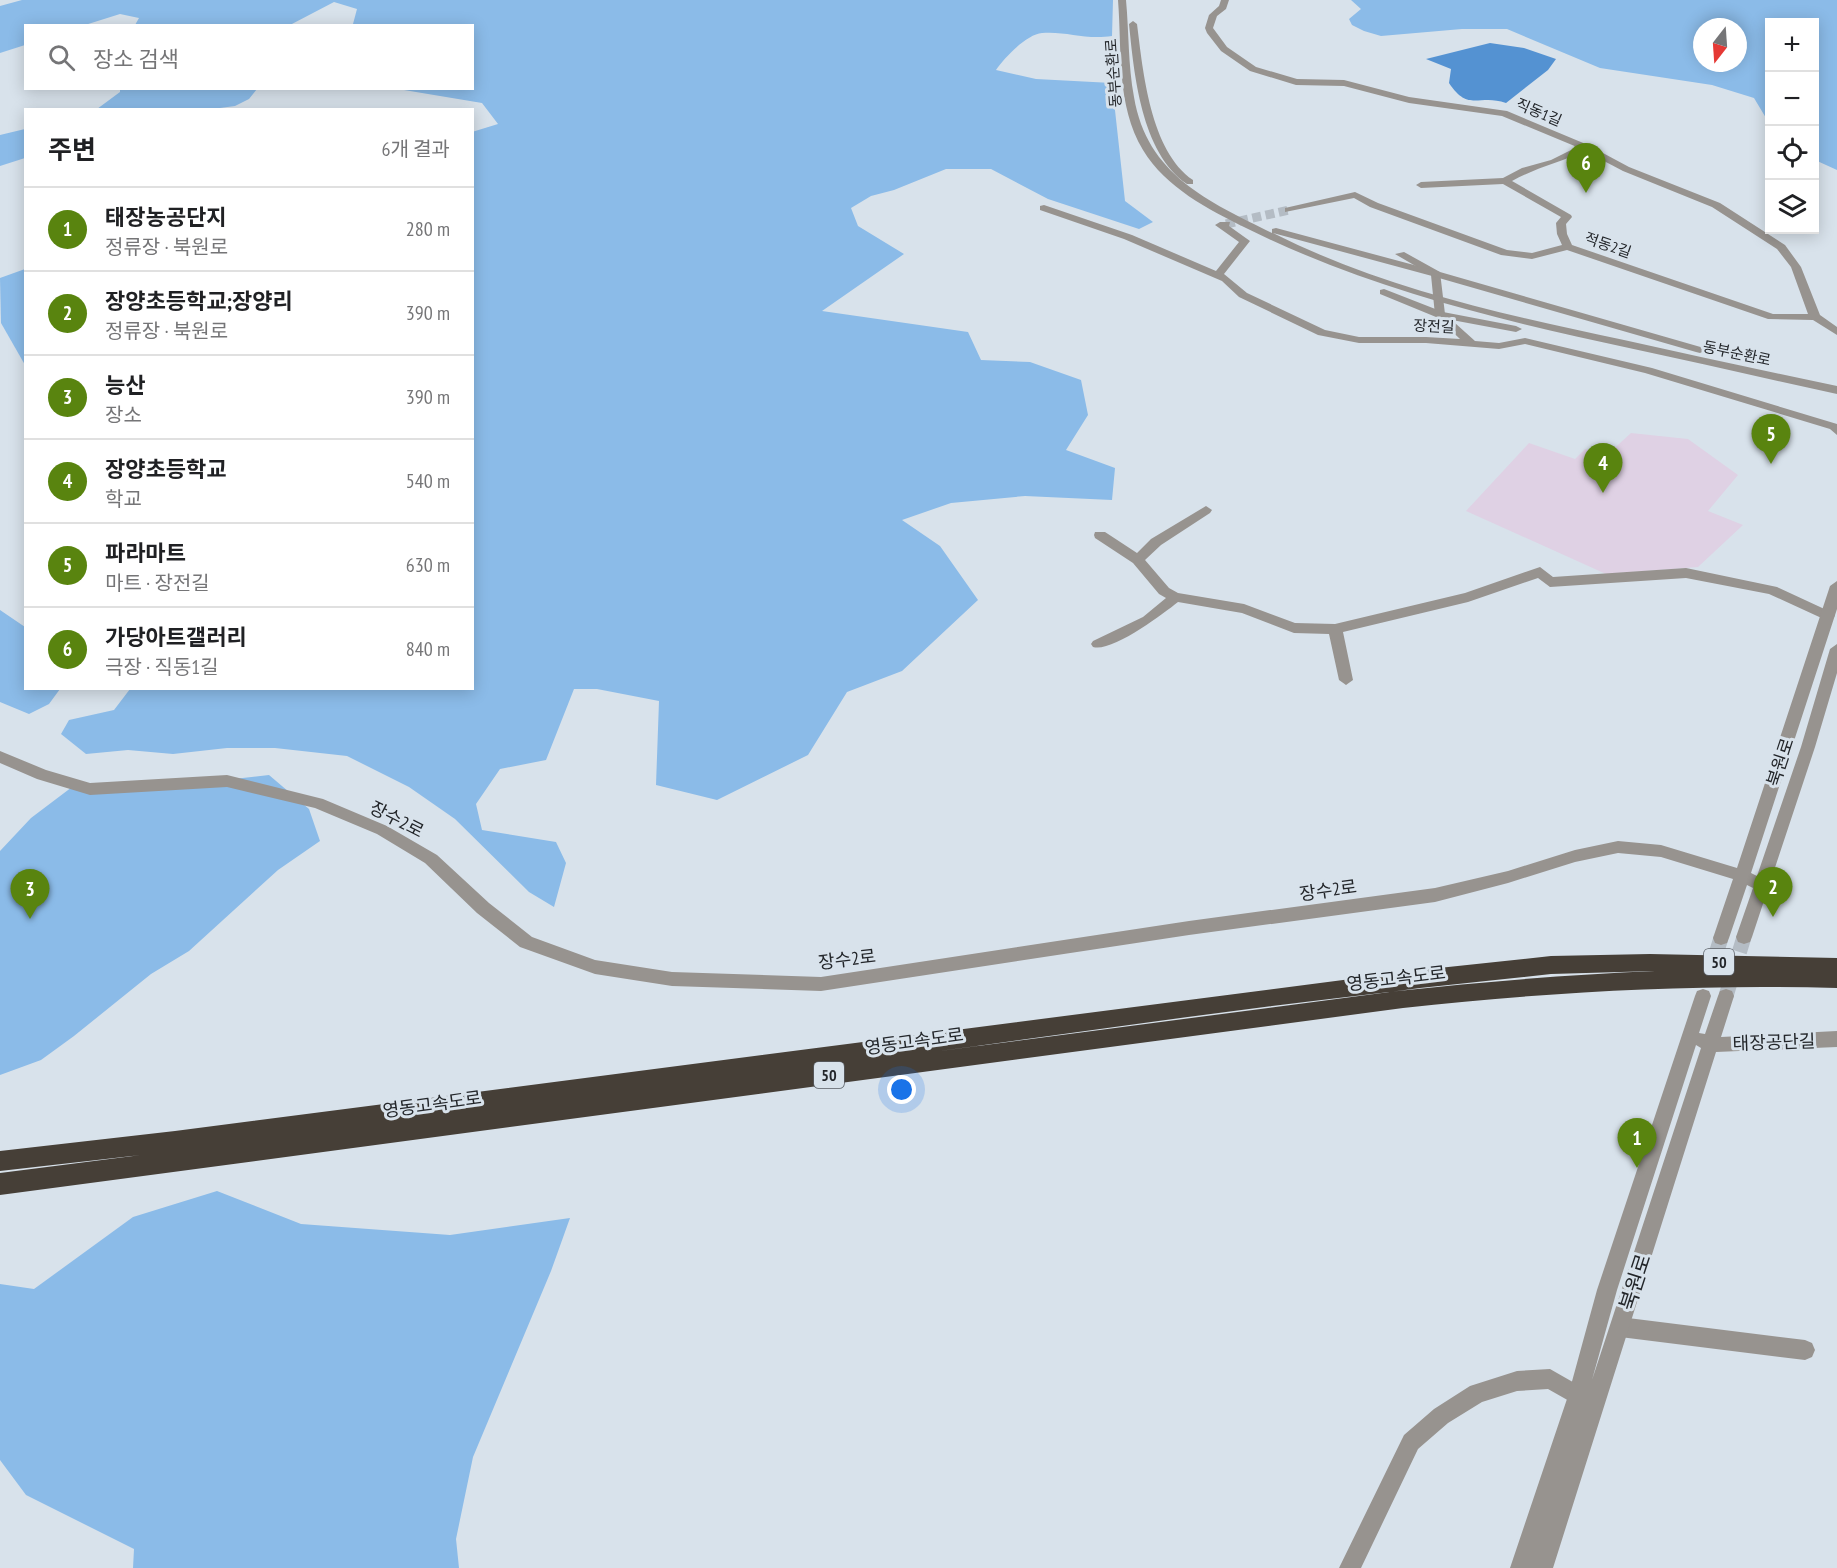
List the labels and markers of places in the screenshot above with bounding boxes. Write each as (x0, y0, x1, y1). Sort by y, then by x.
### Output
pin: 6 (1566, 144, 1606, 193)
pin: 5 (1752, 414, 1790, 464)
pin: 4 (1584, 444, 1622, 493)
pin: 2 (1754, 868, 1792, 917)
pin: 3 (10, 870, 50, 919)
pin: 1 (1618, 1118, 1656, 1168)

